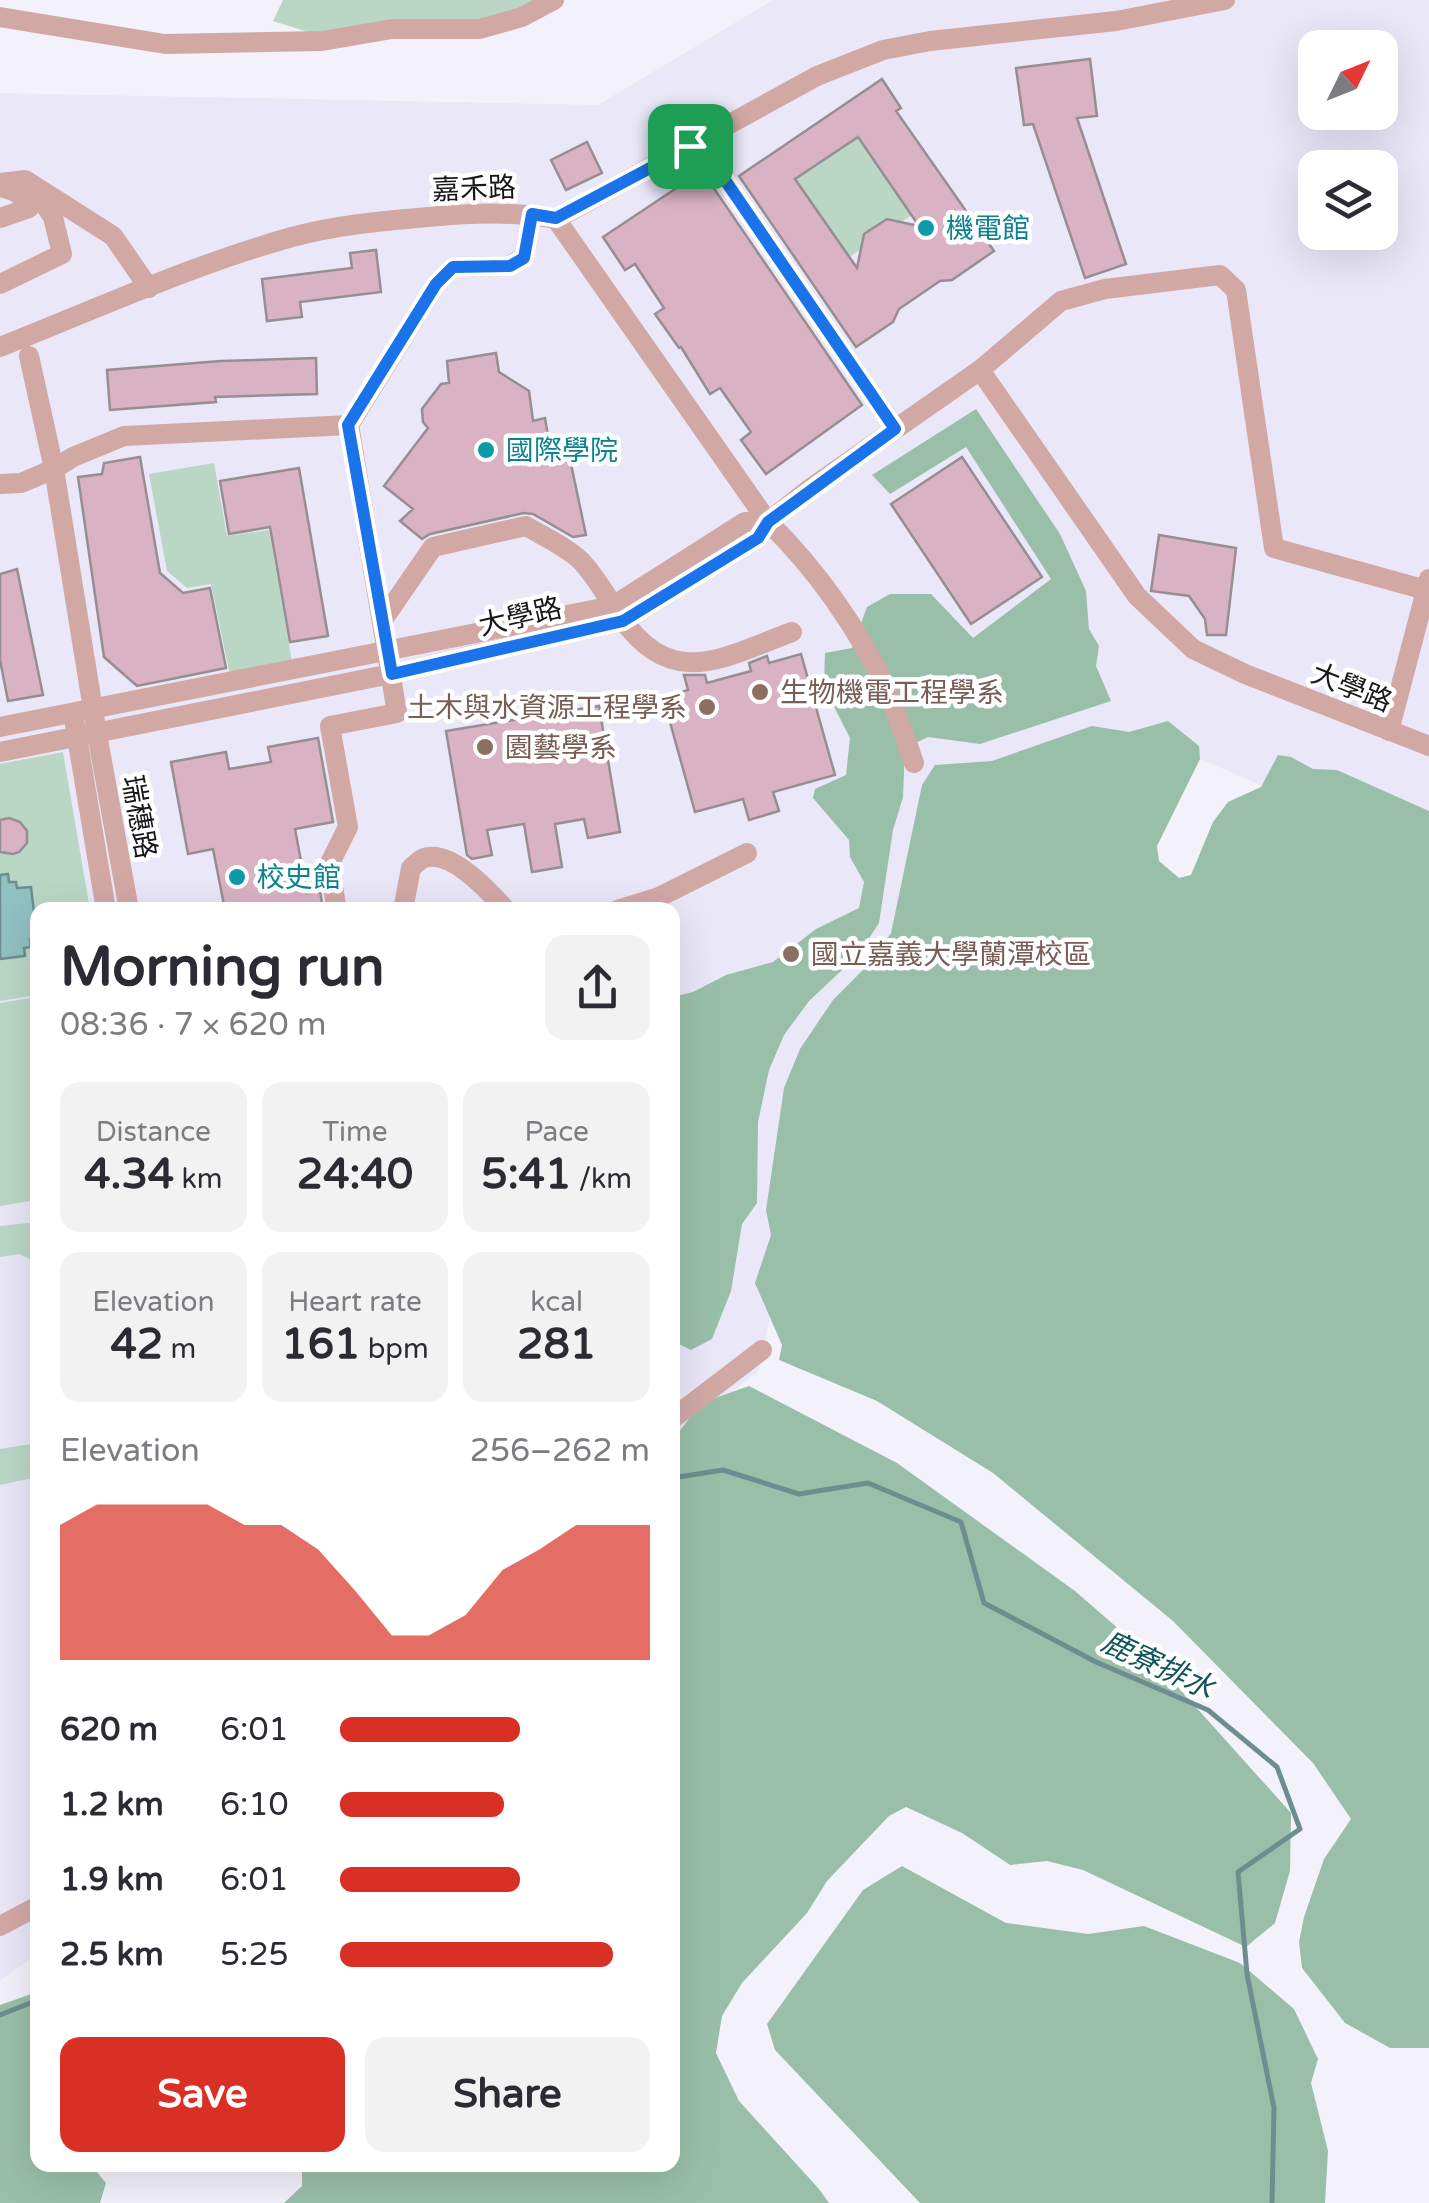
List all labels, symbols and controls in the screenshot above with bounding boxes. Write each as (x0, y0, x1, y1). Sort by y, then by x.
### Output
north arrow (1298, 30, 1398, 130)
map controls (1298, 30, 1398, 250)
pin (648, 104, 733, 189)
icon: arrive (663, 119, 718, 174)
button: layers (1298, 150, 1398, 250)
street label: 嘉禾路 (431, 171, 517, 207)
place label: 機電館 (946, 212, 1030, 246)
marker: 機電館 (915, 217, 937, 239)
place label: 國際學院 (506, 434, 618, 468)
marker: 國際學院 (475, 439, 497, 461)
street label: 大學路 (475, 591, 565, 643)
street label: 大學路 (1306, 656, 1397, 719)
place label: 生物機電工程學系 (780, 676, 1004, 710)
marker: 生物機電工程學系 (749, 681, 771, 703)
place label: 土木與水資源工程學系 (407, 691, 687, 725)
marker: 土木與水資源工程學系 (696, 696, 718, 718)
place label: 園藝學系 (505, 731, 617, 765)
marker: 園藝學系 (474, 736, 496, 758)
street label: 瑞穗路 (115, 773, 163, 861)
place label: 校史館 (257, 861, 341, 895)
marker: 校史館 (226, 866, 248, 888)
text: Morning run (60, 935, 385, 1001)
button: share (545, 935, 650, 1040)
place label: 國立嘉義大學蘭潭校區 (811, 938, 1091, 972)
marker: 國立嘉義大學蘭潭校區 (780, 943, 802, 965)
text: 08:36 · 7 × 620 m (60, 1006, 326, 1044)
text: Distance (96, 1115, 211, 1149)
text: Time (322, 1115, 388, 1149)
text: Pace (524, 1115, 589, 1149)
text: 4.34 (84, 1149, 174, 1200)
text: 24:40 (297, 1149, 413, 1200)
text: 5:41 (481, 1149, 571, 1200)
text: km (174, 1162, 222, 1196)
text: /km (571, 1162, 632, 1196)
text: Elevation (92, 1285, 215, 1319)
text: Heart rate (288, 1285, 422, 1319)
text: kcal (530, 1285, 583, 1319)
text: 42 (110, 1319, 163, 1370)
text: 161 (281, 1319, 360, 1370)
text: 281 (517, 1319, 596, 1370)
text: m (163, 1332, 196, 1366)
text: bpm (360, 1332, 429, 1366)
text: Elevation (60, 1432, 200, 1470)
text: 256–262 m (470, 1432, 650, 1470)
water label: 鹿寮排水 (1096, 1623, 1222, 1708)
text: 620 m (60, 1711, 158, 1749)
text: 6:01 (220, 1711, 289, 1749)
text: 1.2 km (60, 1786, 164, 1824)
text: 6:10 (220, 1786, 289, 1824)
text: 1.9 km (60, 1861, 164, 1899)
text: 6:01 (220, 1861, 289, 1899)
text: 2.5 km (60, 1936, 164, 1974)
text: 5:25 (220, 1936, 289, 1974)
button: Save (60, 2037, 345, 2152)
button: Share (365, 2037, 650, 2152)

